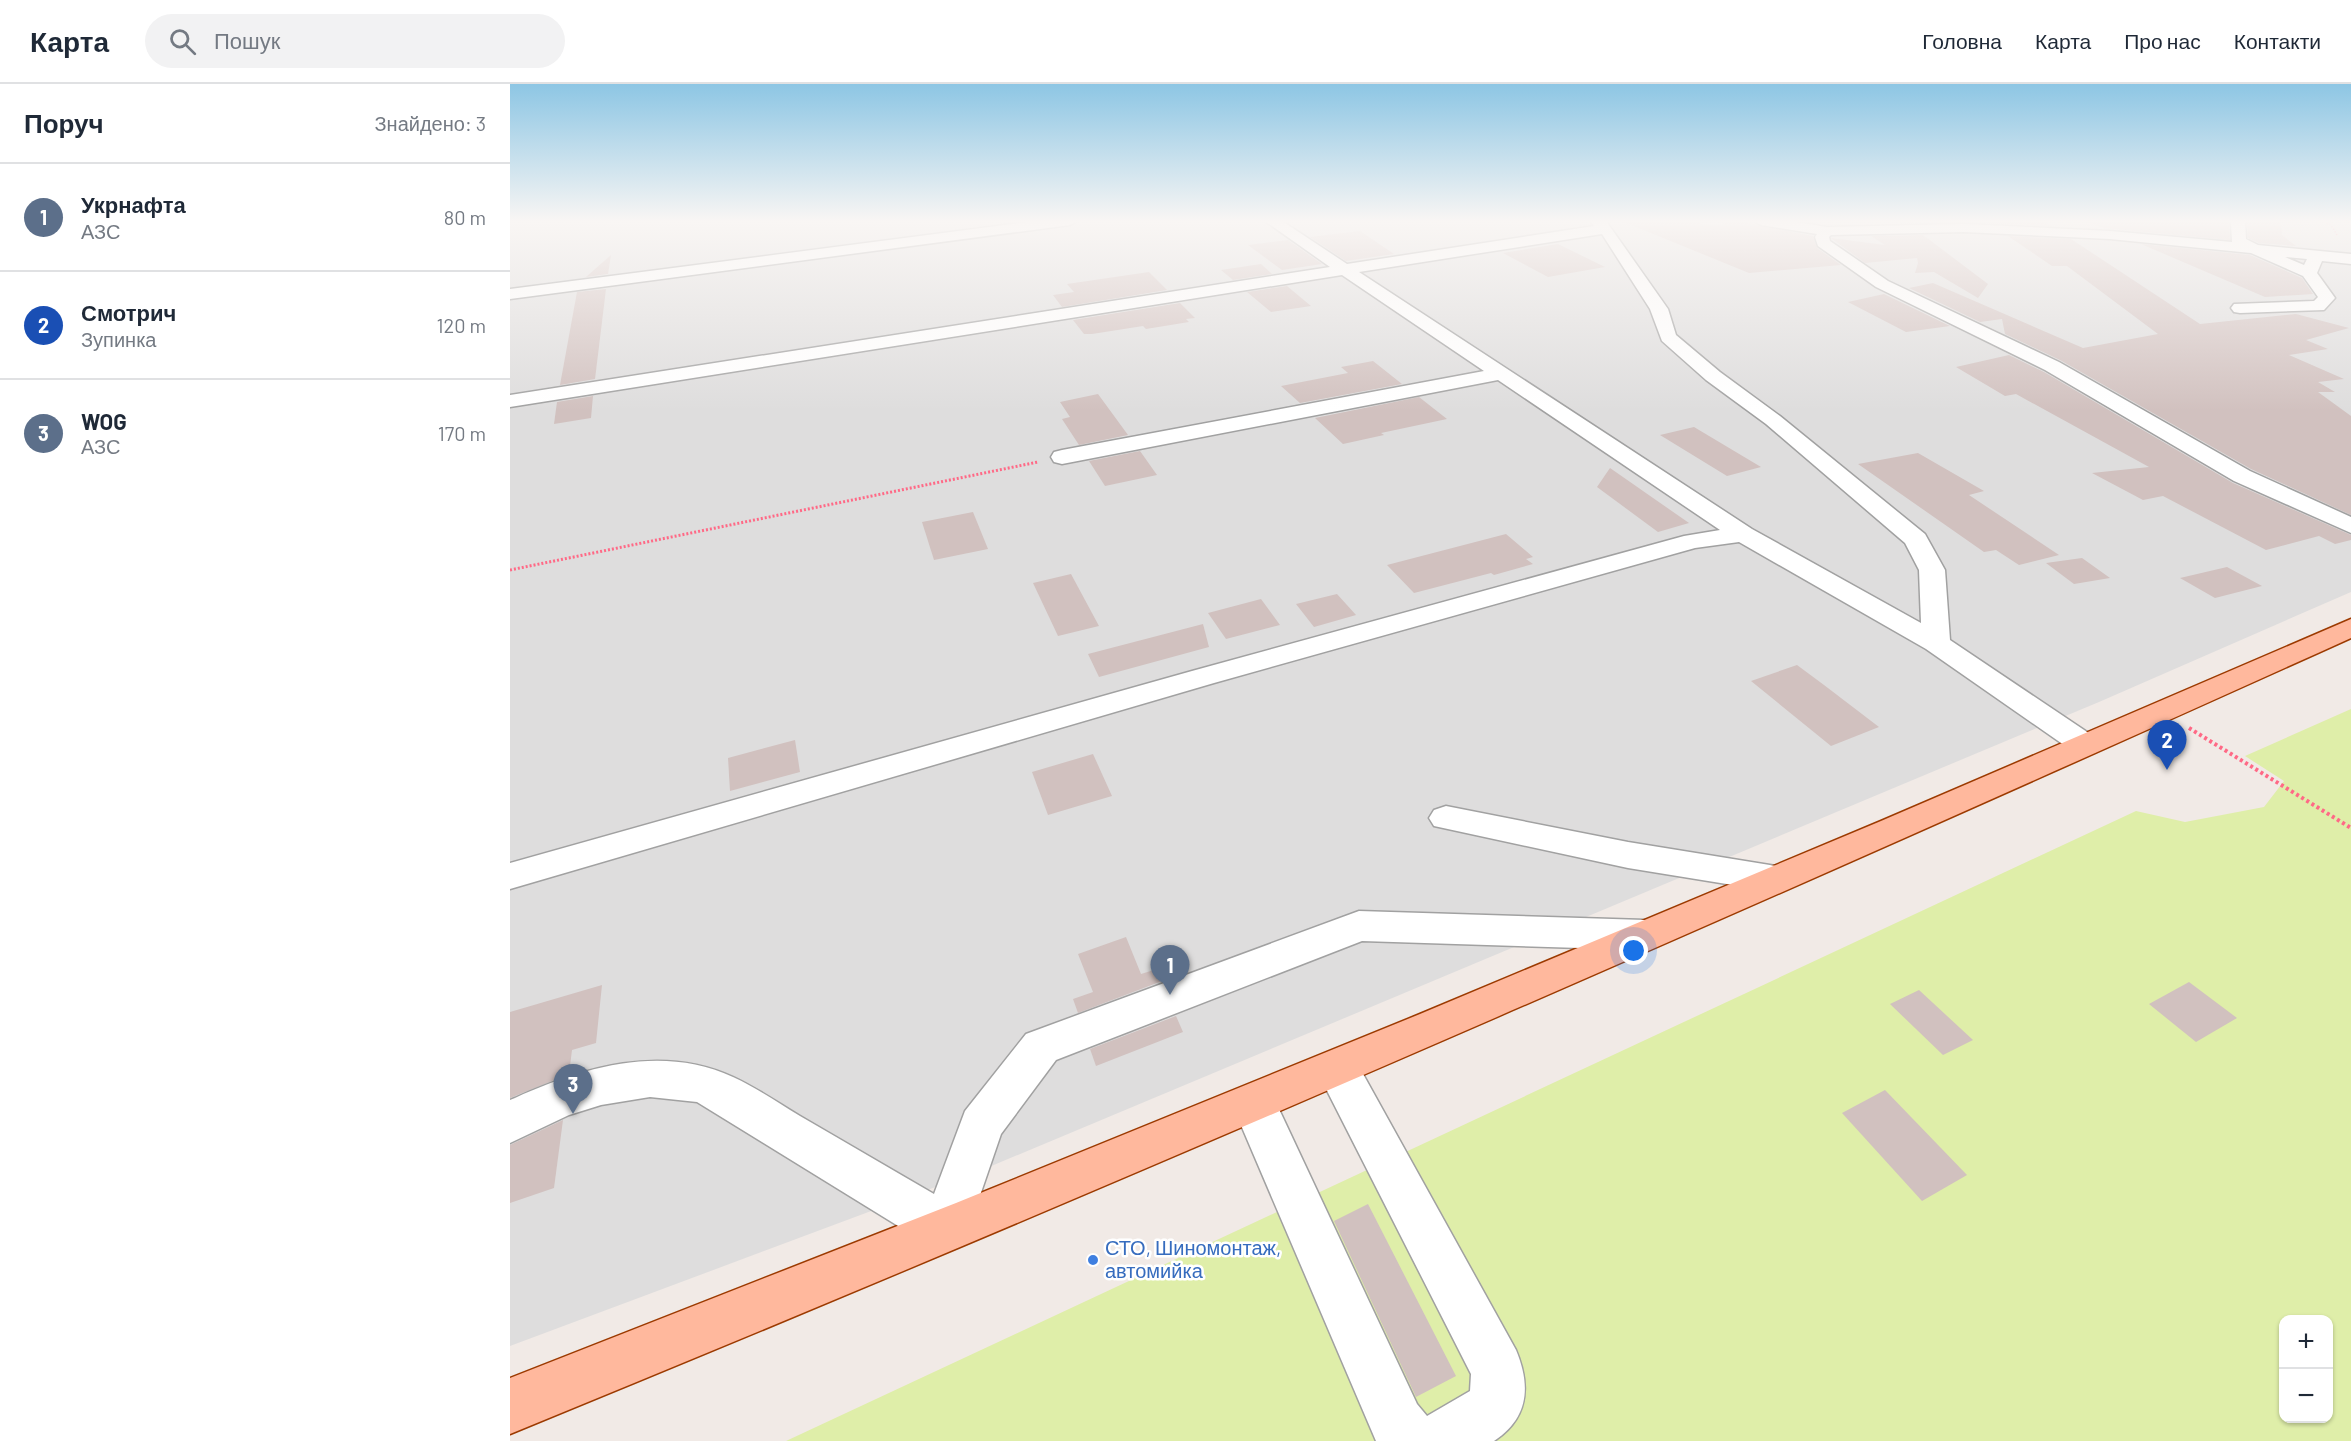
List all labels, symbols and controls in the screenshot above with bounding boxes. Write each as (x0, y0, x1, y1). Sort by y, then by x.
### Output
search box (145, 14, 565, 68)
text: Карта (30, 24, 109, 58)
icon: search (166, 25, 199, 58)
text: Пошук (214, 27, 280, 53)
text: Головна (1922, 28, 2002, 53)
text: Карта (2035, 28, 2091, 53)
text: Про нас (2124, 28, 2201, 53)
text: Контакти (2234, 28, 2321, 53)
text: Поруч (24, 107, 104, 138)
text: Знайдено: 3 (375, 111, 486, 135)
text: Укрнафта (81, 191, 186, 217)
text: 1 (40, 205, 47, 229)
text: 80 m (444, 205, 486, 229)
text: АЗС (81, 219, 120, 243)
text: Смотрич (81, 299, 176, 325)
text: 2 (38, 313, 49, 337)
text: 120 m (436, 313, 486, 337)
text: Зупинка (81, 327, 156, 351)
text: WOG (81, 408, 127, 434)
text: 3 (38, 421, 49, 445)
text: 170 m (438, 421, 486, 445)
text: АЗС (81, 434, 120, 458)
pin: 2 (2148, 720, 2186, 770)
your location (1619, 936, 1648, 965)
pin: 1 (1150, 946, 1190, 995)
pin: 3 (554, 1064, 592, 1114)
place label: СТО, Шиномонтаж, автомийка (1105, 1235, 1281, 1282)
marker: СТО, Шиномонтаж, автомийка (1086, 1253, 1100, 1267)
map controls (2279, 1315, 2333, 1423)
button: + (2279, 1315, 2333, 1369)
button: − (2279, 1369, 2333, 1423)

